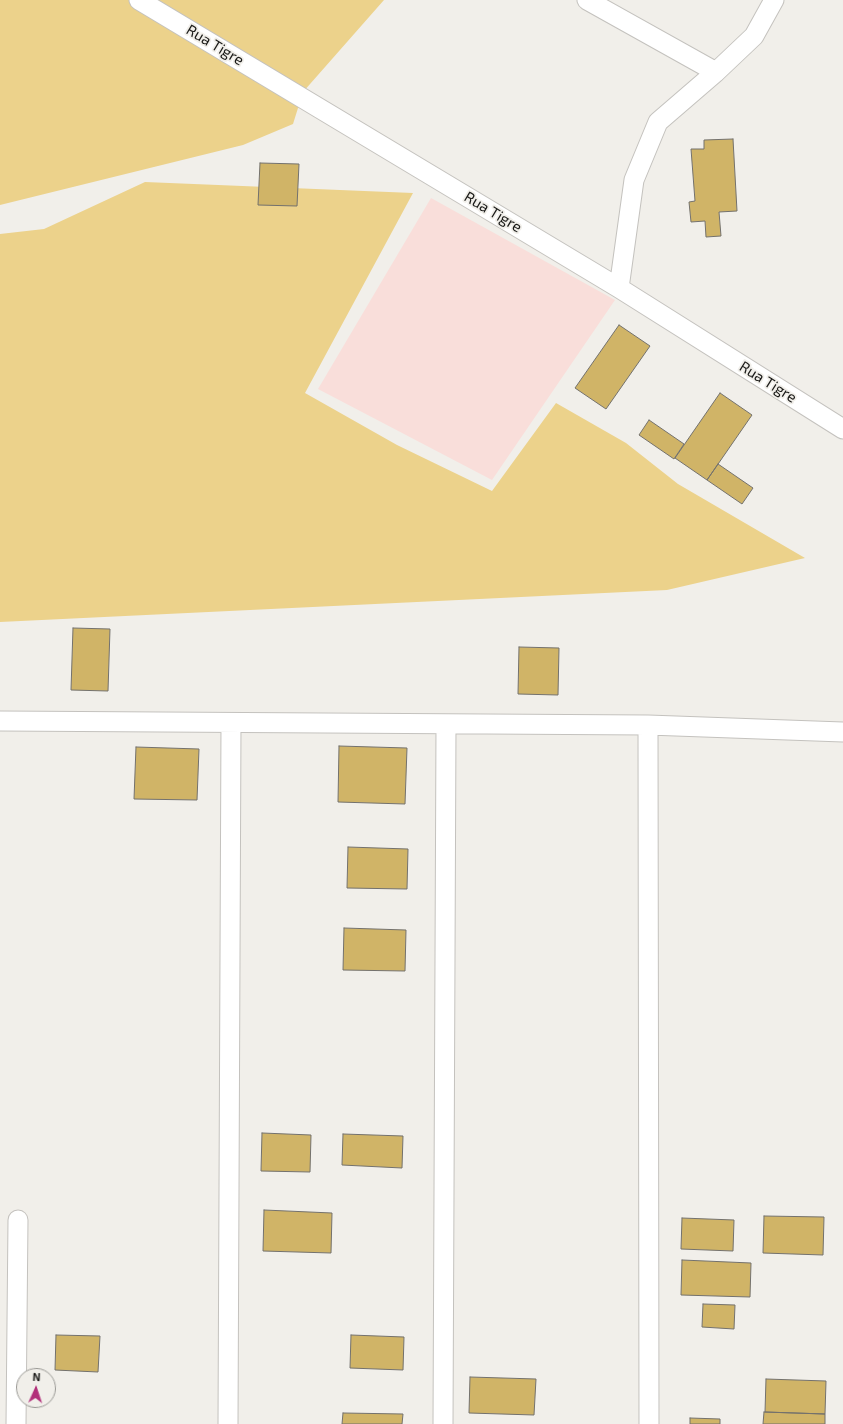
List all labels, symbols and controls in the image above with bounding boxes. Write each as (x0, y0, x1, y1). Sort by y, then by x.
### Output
street label: Rua Tigre (183, 21, 247, 69)
street label: Rua Tigre (461, 188, 525, 236)
street label: Rua Tigre (736, 357, 800, 407)
north arrow (16, 1368, 56, 1408)
text: N (32, 1370, 41, 1383)

